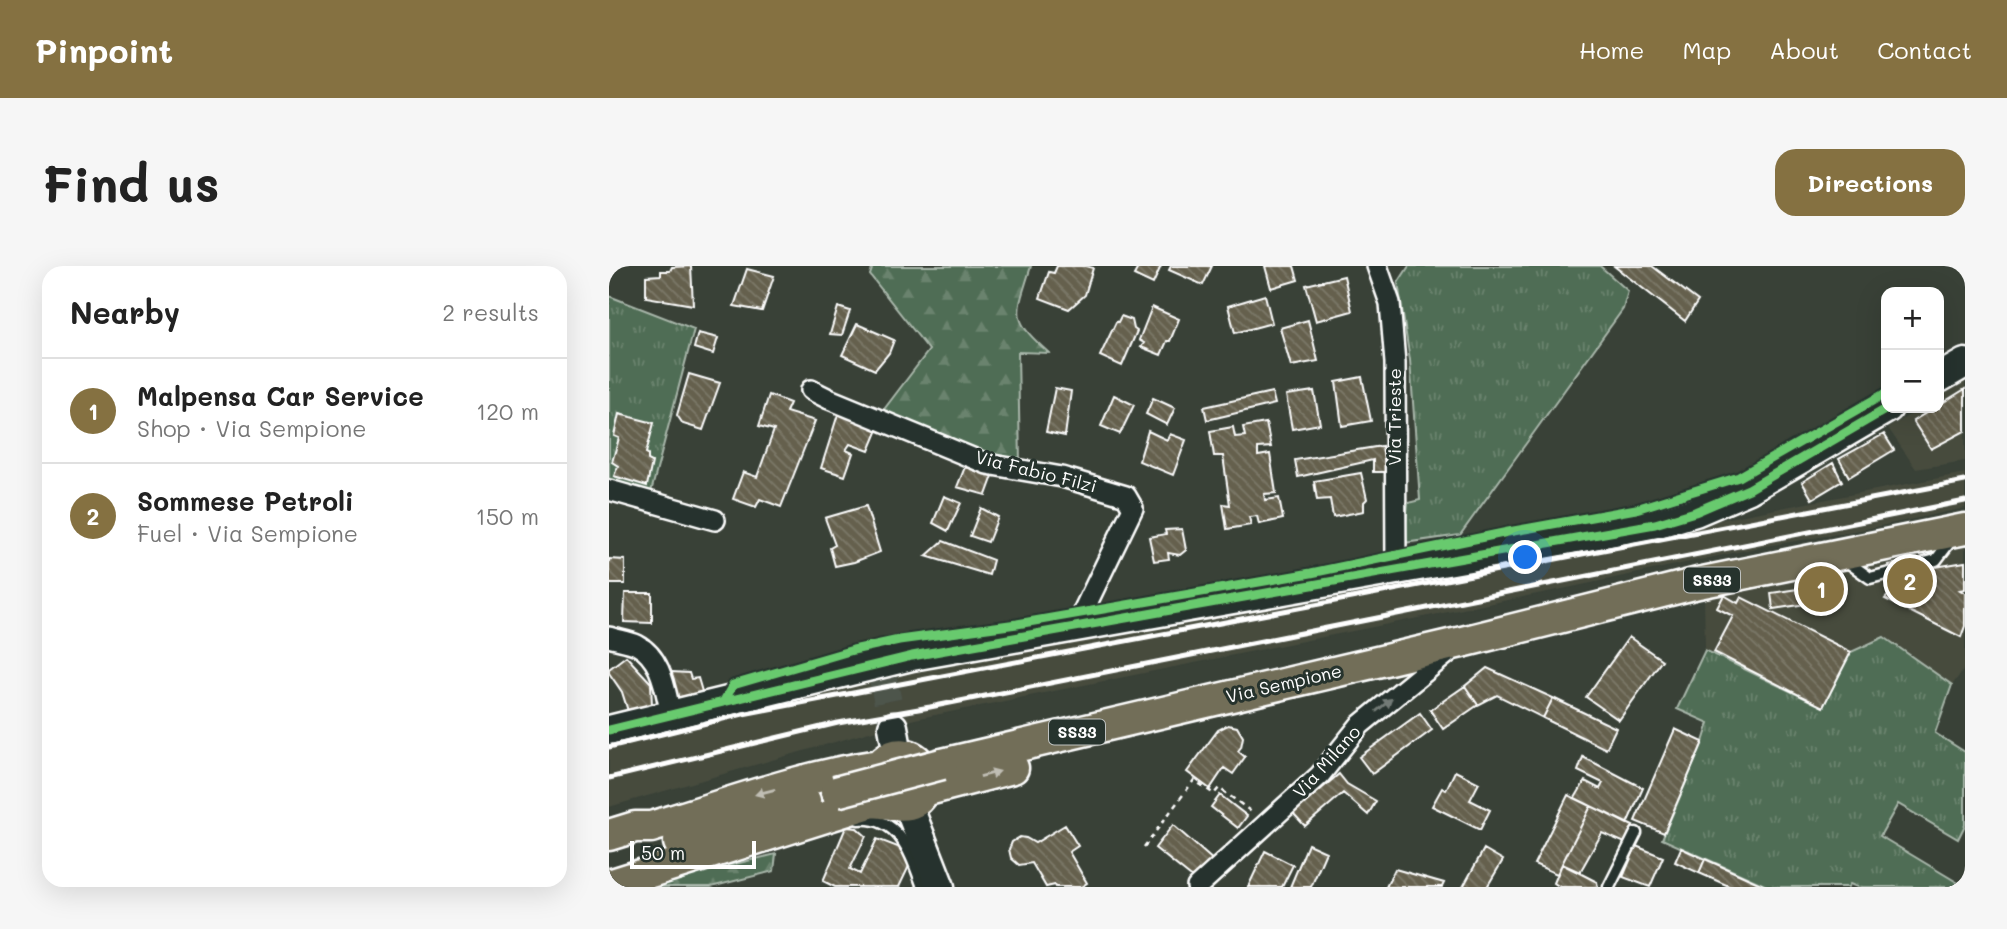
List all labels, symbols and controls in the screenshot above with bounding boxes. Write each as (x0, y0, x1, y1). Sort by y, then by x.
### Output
text: Pinpoint (35, 28, 173, 71)
text: Home (1579, 34, 1644, 65)
text: Map (1682, 34, 1731, 65)
text: About (1769, 34, 1839, 65)
text: Contact (1877, 34, 1972, 65)
button: Directions (1775, 149, 1965, 216)
text: Find us (42, 151, 220, 214)
map controls (1881, 287, 1944, 413)
button: + (1881, 287, 1944, 350)
text: Nearby (70, 292, 180, 332)
text: 2 results (442, 297, 539, 327)
button: − (1881, 350, 1944, 413)
street label: Via Trieste (1382, 368, 1406, 466)
text: Malpensa Car Service (137, 379, 424, 413)
text: 1 (88, 396, 98, 426)
text: 120 m (476, 396, 539, 426)
text: Shop · Via Sempione (137, 413, 366, 443)
street label: Via Fabio Filzi (973, 444, 1099, 498)
text: Sommese Petroli (137, 484, 354, 518)
text: 2 (87, 501, 99, 531)
text: 150 m (475, 501, 539, 531)
text: Fuel · Via Sempione (137, 518, 358, 548)
your location (1508, 540, 1542, 574)
pin: 2 (1887, 555, 1933, 607)
pin: 1 (1798, 563, 1844, 615)
road number: SS33 (1684, 568, 1740, 592)
street label: Via Sempione (1224, 658, 1344, 708)
one-way arrow (1376, 698, 1393, 713)
road number: SS33 (1049, 719, 1105, 744)
street label: Via Milano (1287, 720, 1366, 803)
one-way arrow (979, 768, 1001, 779)
one-way arrow (754, 787, 776, 798)
scale bar (630, 838, 756, 870)
text: 50 m (641, 840, 685, 865)

